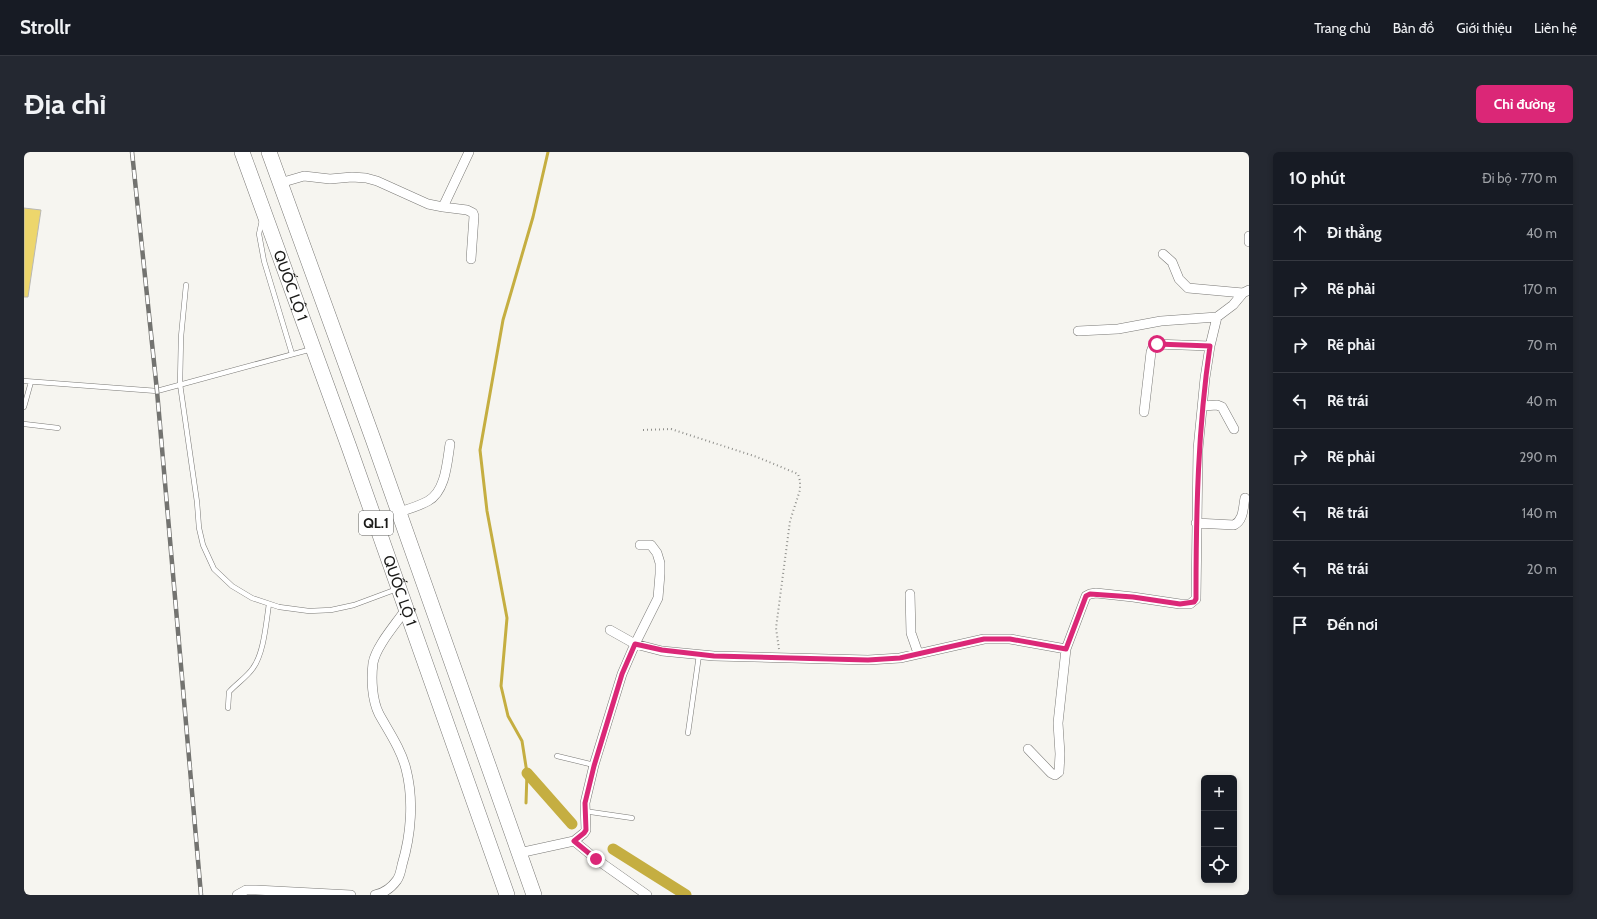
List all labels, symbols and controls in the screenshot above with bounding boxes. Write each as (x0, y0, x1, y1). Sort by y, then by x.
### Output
text: Strollr (20, 16, 71, 39)
text: Trang chủ (1314, 19, 1371, 37)
text: Bản đồ (1393, 19, 1434, 37)
text: Giới thiệu (1456, 19, 1512, 37)
text: Liên hệ (1534, 19, 1577, 37)
button: Chỉ đường (1476, 85, 1573, 123)
text: Địa chỉ (24, 87, 106, 121)
text: 10 phút (1289, 168, 1345, 188)
text: Đi bộ · 770 m (1482, 170, 1557, 186)
icon: ahead (1289, 222, 1311, 244)
text: Đi thẳng (1327, 224, 1382, 242)
text: 40 m (1526, 225, 1557, 241)
street label: QUỐC LỘ 1 (269, 248, 311, 323)
icon: right (1289, 278, 1311, 300)
text: Rẽ phải (1327, 280, 1375, 298)
text: 170 m (1523, 281, 1557, 297)
icon: right (1289, 334, 1311, 356)
route start (1148, 335, 1166, 353)
text: Rẽ phải (1327, 336, 1375, 354)
text: 70 m (1527, 337, 1557, 353)
icon: left (1289, 390, 1311, 412)
text: Rẽ trái (1327, 392, 1368, 410)
text: 40 m (1526, 393, 1557, 409)
icon: right (1289, 446, 1311, 468)
text: Rẽ phải (1327, 448, 1375, 466)
text: 290 m (1519, 449, 1557, 465)
icon: left (1289, 502, 1311, 524)
text: Rẽ trái (1327, 504, 1368, 522)
text: 140 m (1522, 505, 1557, 521)
road number: QL.1 (359, 511, 393, 535)
street label: QUỐC LỘ 1 (379, 553, 420, 628)
icon: left (1289, 558, 1311, 580)
text: Rẽ trái (1327, 560, 1368, 578)
text: 20 m (1527, 561, 1557, 577)
icon: arrive (1289, 614, 1311, 636)
text: Đến nơi (1327, 616, 1378, 634)
map controls (1201, 775, 1237, 883)
button: + (1201, 775, 1237, 811)
button: − (1201, 811, 1237, 847)
button: locate (1201, 847, 1237, 883)
route end (587, 850, 605, 868)

